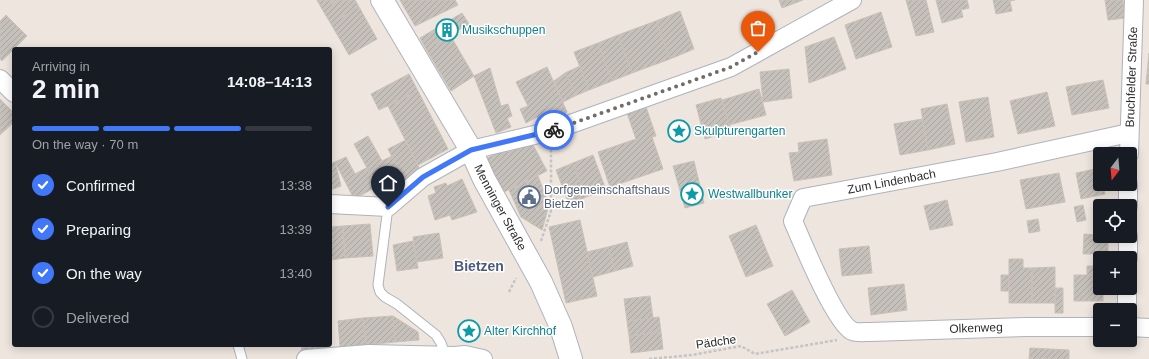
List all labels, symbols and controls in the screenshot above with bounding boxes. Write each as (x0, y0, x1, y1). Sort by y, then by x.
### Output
pin (741, 11, 775, 52)
building icon: Musikschuppen (434, 17, 460, 43)
icon: bag (747, 17, 769, 39)
place label: Musikschuppen (462, 23, 545, 37)
street label: Bruchfelder Straße (1123, 26, 1140, 128)
text: Arriving in (32, 59, 90, 74)
text: 14:08–14:13 (227, 73, 312, 90)
text: 2 min (32, 74, 100, 104)
courier (534, 110, 574, 150)
place icon: Skulpturengarten (666, 118, 692, 144)
icon: bike (543, 119, 565, 141)
place label: Skulpturengarten (694, 124, 785, 138)
text: On the way · 70 m (32, 137, 138, 152)
north arrow (1093, 147, 1137, 191)
map controls (1093, 147, 1137, 347)
street label: Menninger Straße (471, 162, 529, 253)
pin (371, 166, 405, 207)
street label: Zum Lindenbach (846, 167, 937, 197)
icon: home (377, 172, 399, 194)
icon: check (32, 174, 54, 196)
text: Confirmed (66, 177, 135, 194)
text: 13:38 (279, 178, 312, 193)
place icon: Westwallbunker (679, 181, 705, 207)
place label: Dorfgemeinschaftshaus Bietzen (544, 183, 670, 211)
public building icon: Dorfgemeinschaftshaus Bietzen (516, 184, 542, 210)
place label: Westwallbunker (708, 187, 792, 201)
button: locate (1093, 199, 1137, 243)
icon: check (32, 218, 54, 240)
text: Preparing (66, 221, 131, 238)
text: 13:39 (279, 222, 312, 237)
button: + (1093, 251, 1137, 295)
district label: Bietzen (454, 258, 504, 274)
icon: check (32, 262, 54, 284)
text: On the way (66, 265, 142, 282)
text: 13:40 (279, 266, 312, 281)
button: − (1093, 303, 1137, 347)
text: Delivered (66, 309, 129, 326)
place icon: Alter Kirchhof (456, 318, 482, 344)
street label: Olkenweg (949, 320, 1003, 336)
place label: Alter Kirchhof (484, 324, 557, 338)
street label: Pädche (695, 332, 737, 352)

